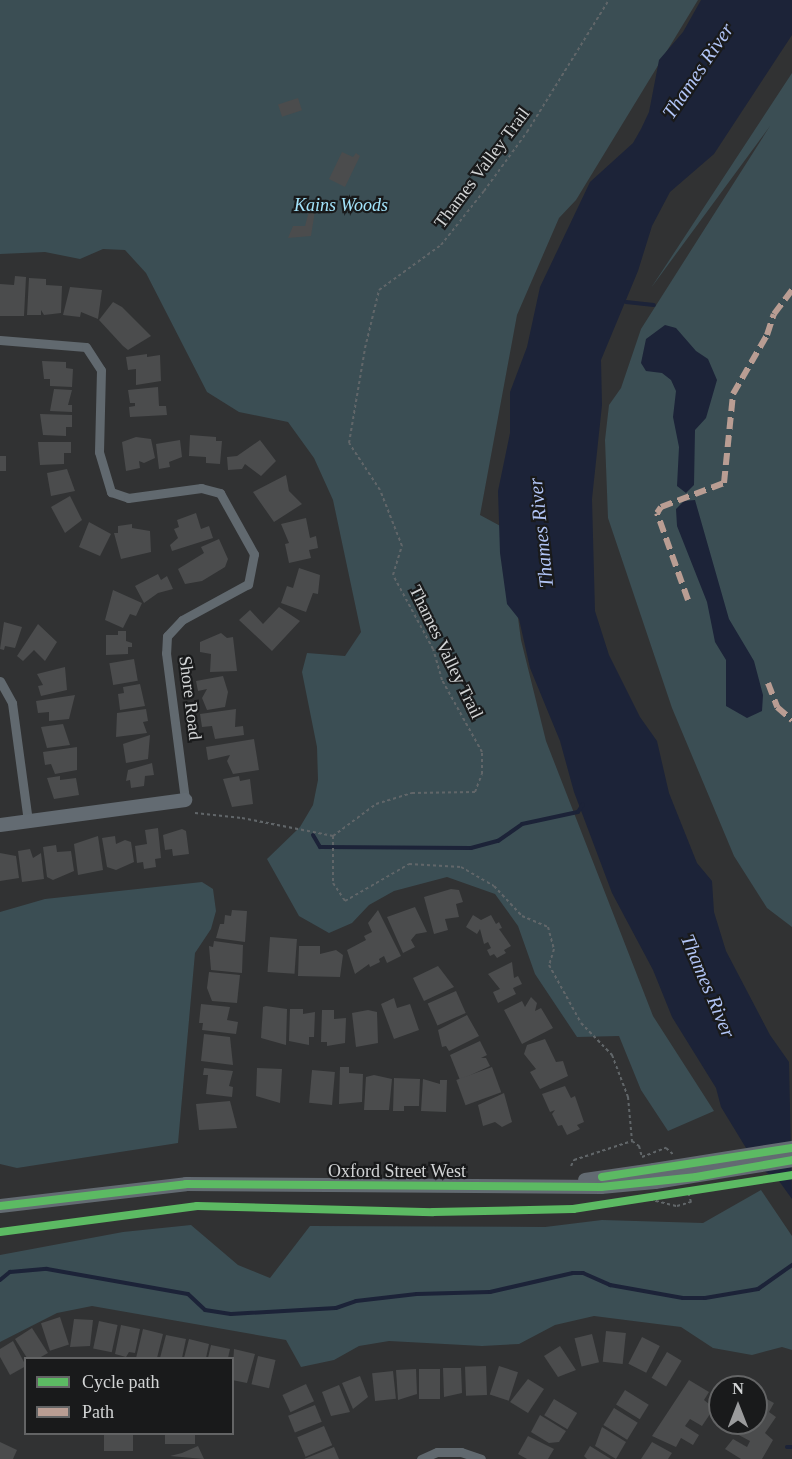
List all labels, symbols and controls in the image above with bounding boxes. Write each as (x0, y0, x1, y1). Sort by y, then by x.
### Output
water label: Thames River (657, 18, 739, 124)
street label: Thames Valley Trail (429, 103, 535, 233)
park label: Kains Woods (294, 194, 388, 216)
water label: Thames River (523, 477, 559, 589)
street label: Thames Valley Trail (404, 582, 488, 722)
street label: Shore Road (174, 655, 206, 741)
water label: Thames River (675, 930, 741, 1042)
street label: Oxford Street West (328, 1160, 466, 1182)
legend (24, 1357, 234, 1435)
text: Cycle path (82, 1372, 159, 1392)
north arrow (708, 1375, 768, 1435)
text: N (732, 1380, 744, 1397)
text: Path (82, 1402, 114, 1422)

